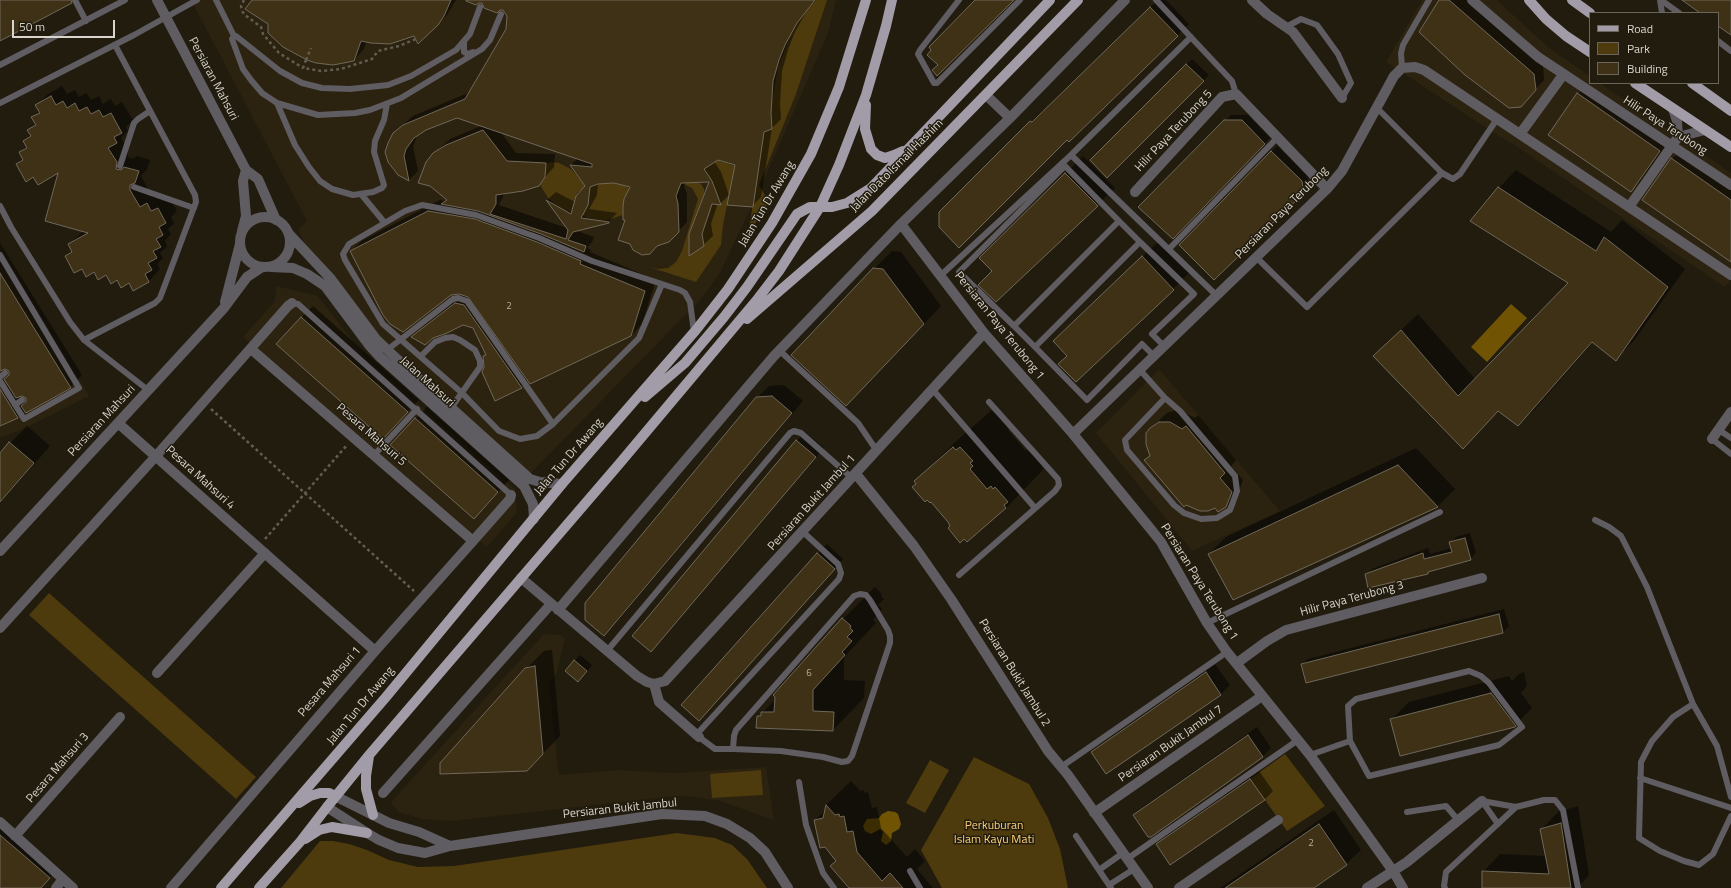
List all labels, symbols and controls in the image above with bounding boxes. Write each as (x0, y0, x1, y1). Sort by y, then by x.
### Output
scale bar (14, 12, 117, 38)
legend (1589, 12, 1719, 84)
text: 50 m (19, 17, 45, 36)
text: Road (1627, 19, 1653, 38)
street label: Persiaran Mahsuri (185, 35, 241, 123)
text: Park (1627, 39, 1650, 58)
text: Building (1627, 59, 1668, 78)
street label: Hilir Paya Terubong 5 (1132, 87, 1216, 175)
street label: Hilir Paya Terubong (1620, 93, 1710, 159)
street label: Jalan Dato Ismail Hashim (847, 116, 947, 216)
street label: Jalan Tun Dr Awang (736, 159, 798, 249)
street label: Persiaran Paya Terubong (1233, 164, 1331, 262)
street label: Persiaran Paya Terubong 1 (951, 269, 1047, 383)
house number: 2 (506, 301, 512, 313)
street label: Jalan Mahsuri (397, 354, 457, 410)
street label: Persiaran Mahsuri (65, 382, 139, 460)
street label: Pesara Mahsuri 5 (333, 401, 409, 469)
street label: Jalan Tun Dr Awang (532, 416, 606, 498)
street label: Pesara Mahsuri 4 (162, 443, 238, 513)
street label: Persiaran Bukit Jambul 1 (765, 452, 859, 554)
street label: Persiaran Paya Terubong 1 (1157, 521, 1241, 643)
street label: Hilir Paya Terubong 3 (1299, 578, 1405, 620)
street label: Persiaran Bukit Jambul 2 (975, 617, 1053, 729)
street label: Pesara Mahsuri 1 (296, 644, 364, 720)
street label: Jalan Tun Dr Awang (324, 664, 398, 748)
house number: 6 (806, 668, 812, 680)
street label: Persiaran Bukit Jambul 7 (1116, 703, 1226, 785)
street label: Pesara Mahsuri 3 (24, 730, 92, 806)
street label: Persiaran Bukit Jambul (562, 796, 678, 822)
park label: Perkuburan Islam Kayu Mati (954, 819, 1034, 847)
house number: 2 (1308, 838, 1314, 850)

